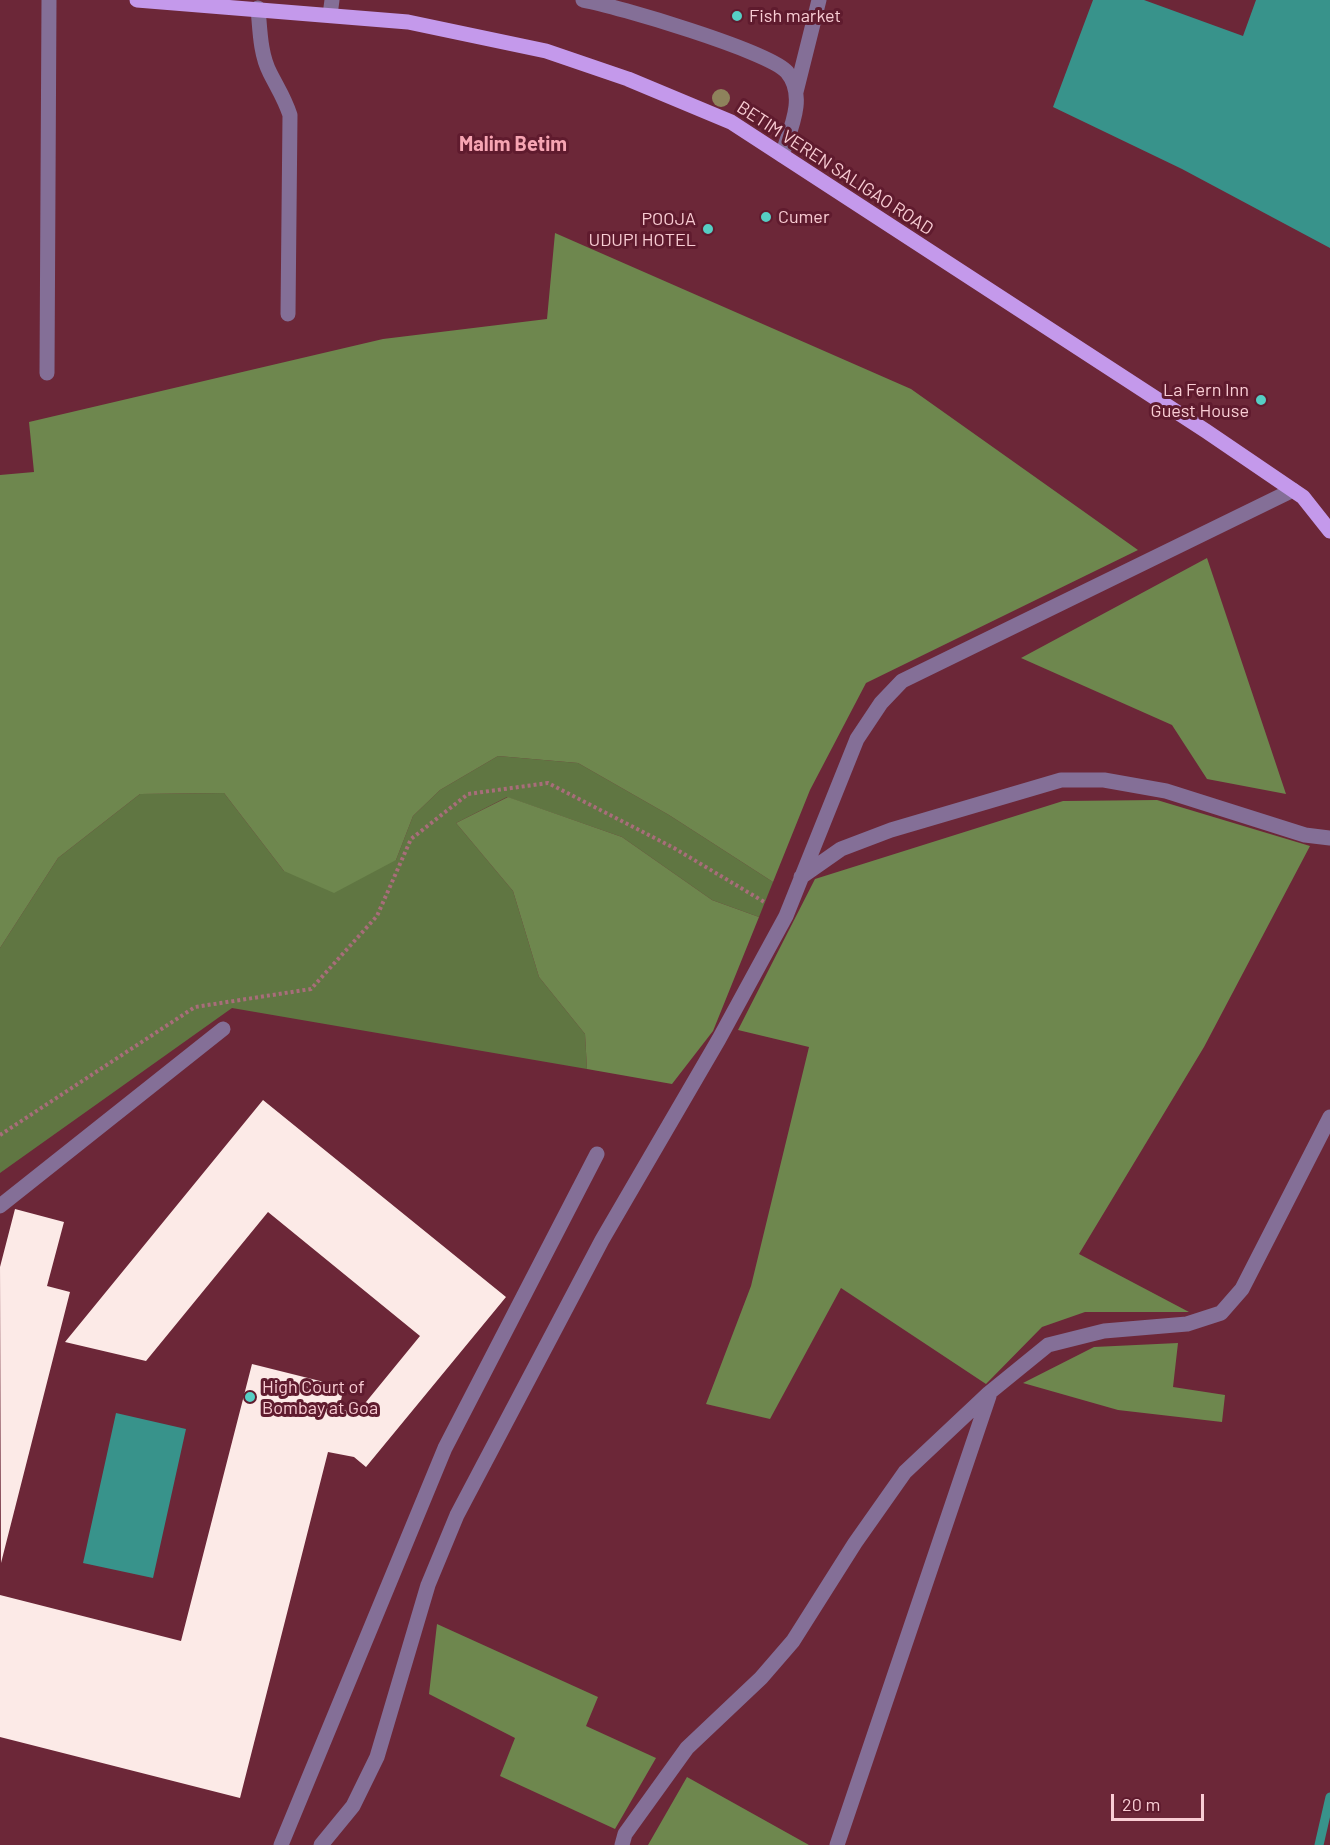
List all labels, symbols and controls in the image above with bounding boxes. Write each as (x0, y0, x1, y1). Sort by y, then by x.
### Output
place label: Fish market (749, 5, 841, 27)
marker: Fish market (730, 9, 744, 23)
street label: BETIM VEREN SALIGAO ROAD (733, 96, 937, 240)
district label: Malim Betim (459, 132, 567, 156)
place label: Cumer (778, 206, 829, 228)
place label: POOJA UDUPI HOTEL (588, 208, 696, 250)
marker: Cumer (759, 210, 773, 224)
marker: POOJA UDUPI HOTEL (701, 222, 715, 236)
place label: La Fern Inn Guest House (1151, 379, 1249, 422)
marker: La Fern Inn Guest House (1254, 393, 1268, 407)
place label: High Court of Bombay at Goa (262, 1376, 378, 1418)
marker: High Court of Bombay at Goa (243, 1390, 257, 1404)
scale bar (1114, 1782, 1207, 1820)
text: 20 m (1122, 1793, 1160, 1815)

